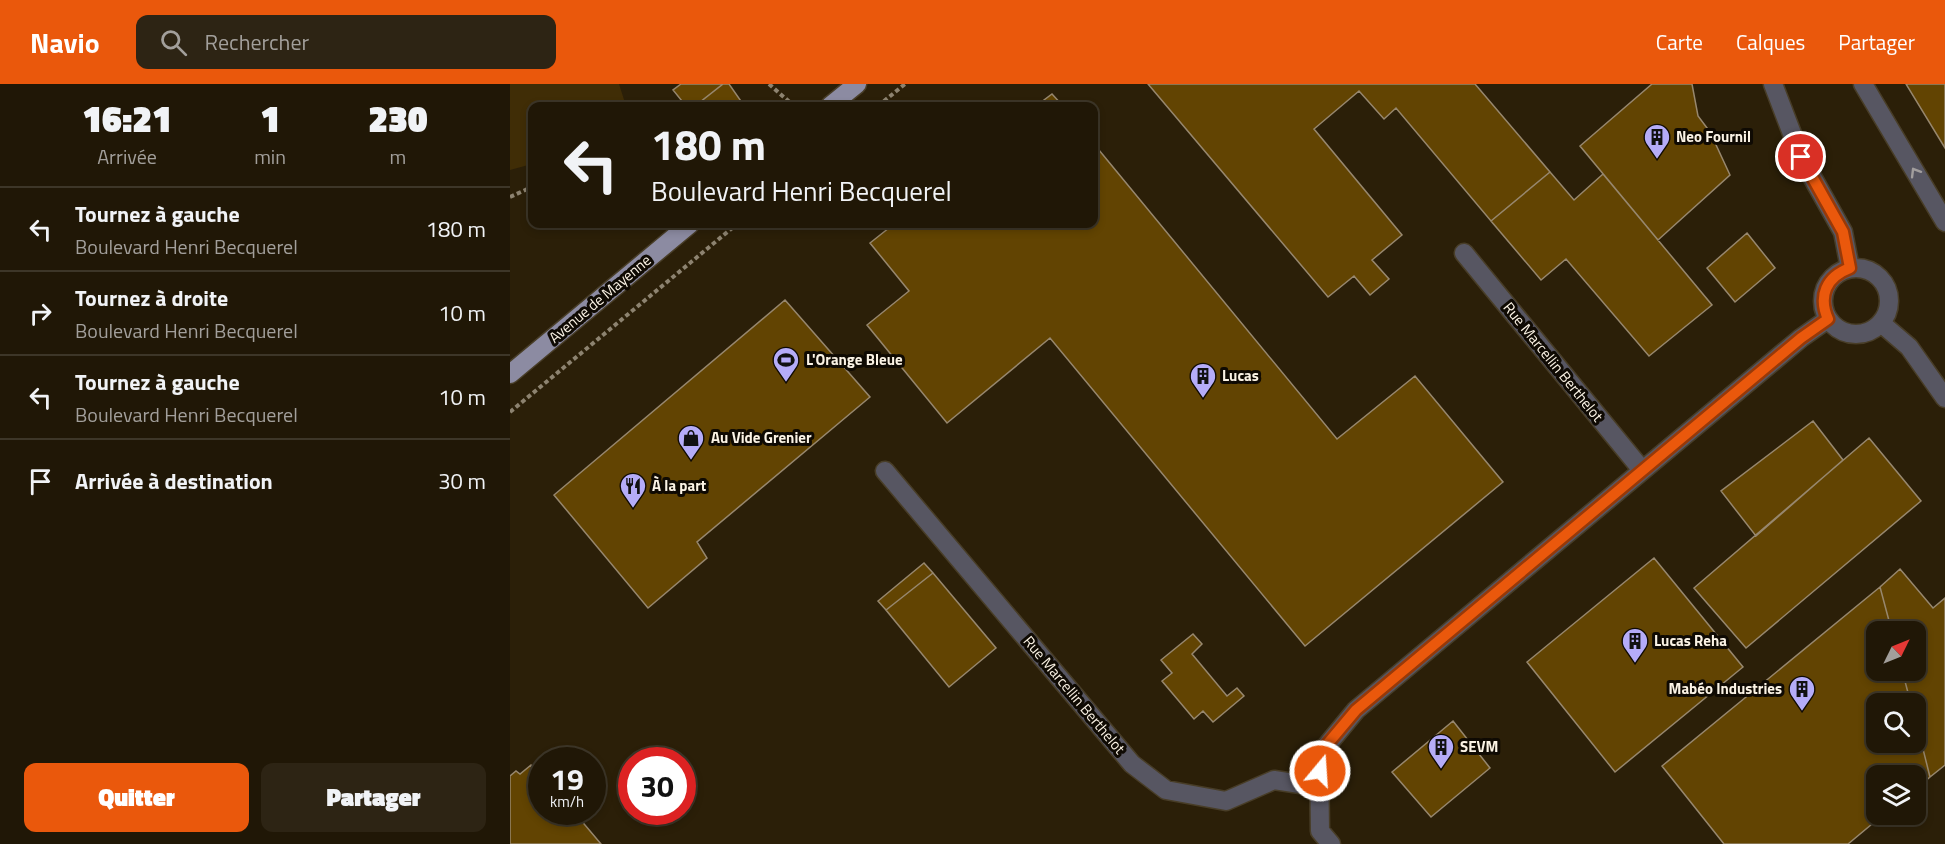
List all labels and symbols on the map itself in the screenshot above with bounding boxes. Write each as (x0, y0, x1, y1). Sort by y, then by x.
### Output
building icon: Neo Fournil (1642, 122, 1672, 160)
place label: Neo Fournil (1676, 125, 1751, 148)
pin (1775, 131, 1826, 182)
one-way arrow (1911, 167, 1922, 178)
street label: Avenue de Mayenne (543, 249, 656, 348)
street label: Rue Marcellin Berthelot (1498, 297, 1609, 427)
sports icon: L'Orange Bleue (771, 345, 801, 383)
place label: L'Orange Bleue (806, 348, 903, 371)
building icon: Lucas (1188, 361, 1218, 399)
place label: Lucas (1222, 364, 1259, 387)
shop icon: Au Vide Grenier (676, 423, 706, 461)
place label: Au Vide Grenier (711, 426, 812, 449)
restaurant icon: À la part (618, 471, 648, 509)
place label: À la part (652, 474, 707, 497)
north arrow (1866, 621, 1926, 681)
building icon: Lucas Reha (1620, 626, 1650, 664)
place label: Lucas Reha (1654, 629, 1727, 652)
street label: Rue Marcellin Berthelot (1018, 630, 1131, 759)
building icon: Mabéo Industries (1787, 674, 1817, 712)
place label: Mabéo Industries (1669, 677, 1782, 700)
building icon: SEVM (1426, 732, 1456, 770)
place label: SEVM (1460, 735, 1498, 758)
position arrow (1288, 739, 1352, 803)
speed limit sign: 30 (618, 747, 696, 825)

